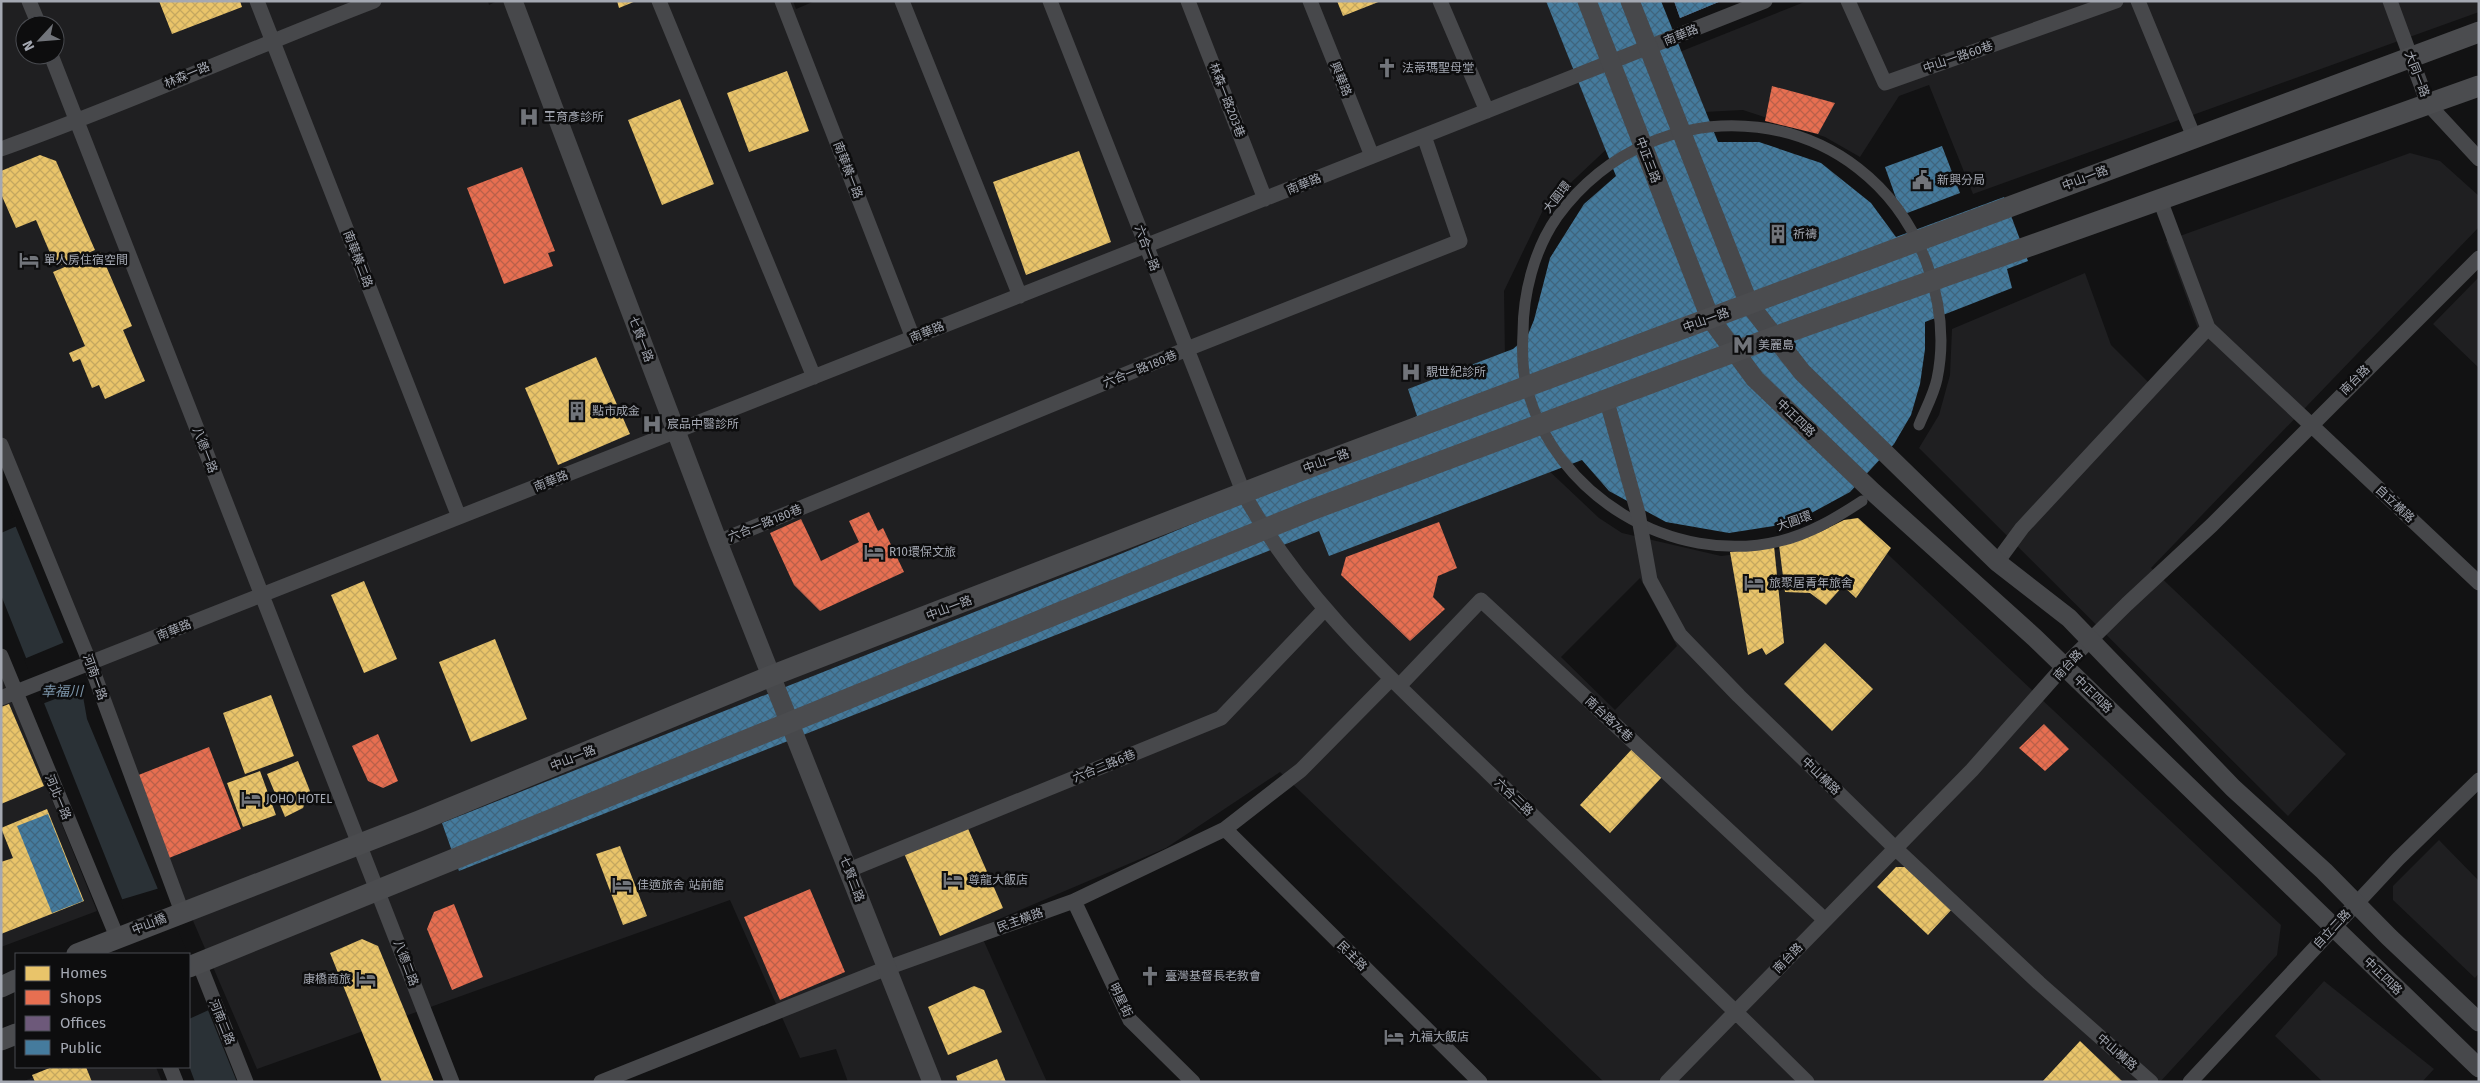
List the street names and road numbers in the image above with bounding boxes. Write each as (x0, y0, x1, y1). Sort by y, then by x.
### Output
street label: 南華路 (1662, 22, 1700, 48)
street label: 中山一路60巷 (1921, 38, 1995, 76)
street label: 大同一路 (2402, 49, 2432, 99)
street label: 林森一路 (162, 59, 212, 91)
street label: 興華路 (1328, 60, 1354, 98)
street label: 林森一路203巷 (1206, 61, 1248, 139)
street label: 中正三路 (1633, 135, 1663, 185)
street label: 南華橫一路 (831, 139, 865, 201)
street label: 中山一路 (2060, 163, 2110, 193)
street label: 南華路 (1285, 171, 1323, 197)
street label: 大圓環 (1540, 179, 1574, 215)
street label: 六合一路 (1132, 223, 1162, 273)
street label: 南華橫二路 (341, 228, 375, 290)
street label: 中山一路 (1681, 305, 1731, 335)
street label: 七賢一路 (626, 314, 656, 364)
street label: 南華路 (908, 319, 946, 345)
street label: 六合一路180巷 (1101, 348, 1179, 390)
street label: 南台路 (2337, 362, 2373, 398)
street label: 中正四路 (1774, 396, 1818, 440)
street label: 八德一路 (190, 425, 220, 475)
street label: 中山一路 (1301, 446, 1351, 476)
street label: 南華路 (532, 468, 570, 494)
street label: 自立橫路 (2373, 483, 2417, 525)
street label: 六合一路180巷 (726, 502, 804, 544)
street label: 大圓環 (1775, 509, 1813, 533)
street label: 中山一路 (924, 593, 974, 623)
street label: 南華路 (155, 617, 193, 643)
street label: 南台路 (2051, 647, 2085, 683)
street label: 河南一路 (80, 652, 110, 702)
street label: 中正四路 (2071, 672, 2115, 716)
street label: 南台路74巷 (1583, 694, 1635, 744)
street label: 中山一路 (548, 743, 598, 773)
street label: 六合二路6巷 (1071, 747, 1137, 785)
street label: 中山橫路 (1799, 754, 1843, 798)
street label: 河北一路 (42, 772, 74, 822)
street label: 六合二路 (1492, 775, 1536, 819)
street label: 七賢二路 (837, 854, 867, 904)
street label: 民主橫路 (995, 905, 1045, 935)
street label: 自立二路 (2311, 907, 2353, 951)
street label: 中山橋 (130, 911, 168, 937)
street label: 八德二路 (391, 938, 421, 988)
street label: 民主路 (1334, 938, 1370, 974)
street label: 南台路 (1770, 940, 1806, 976)
street label: 中正四路 (2361, 954, 2405, 998)
street label: 明星街 (1107, 981, 1135, 1019)
street label: 河南二路 (207, 997, 237, 1047)
street label: 中山橫路 (2094, 1031, 2140, 1073)

